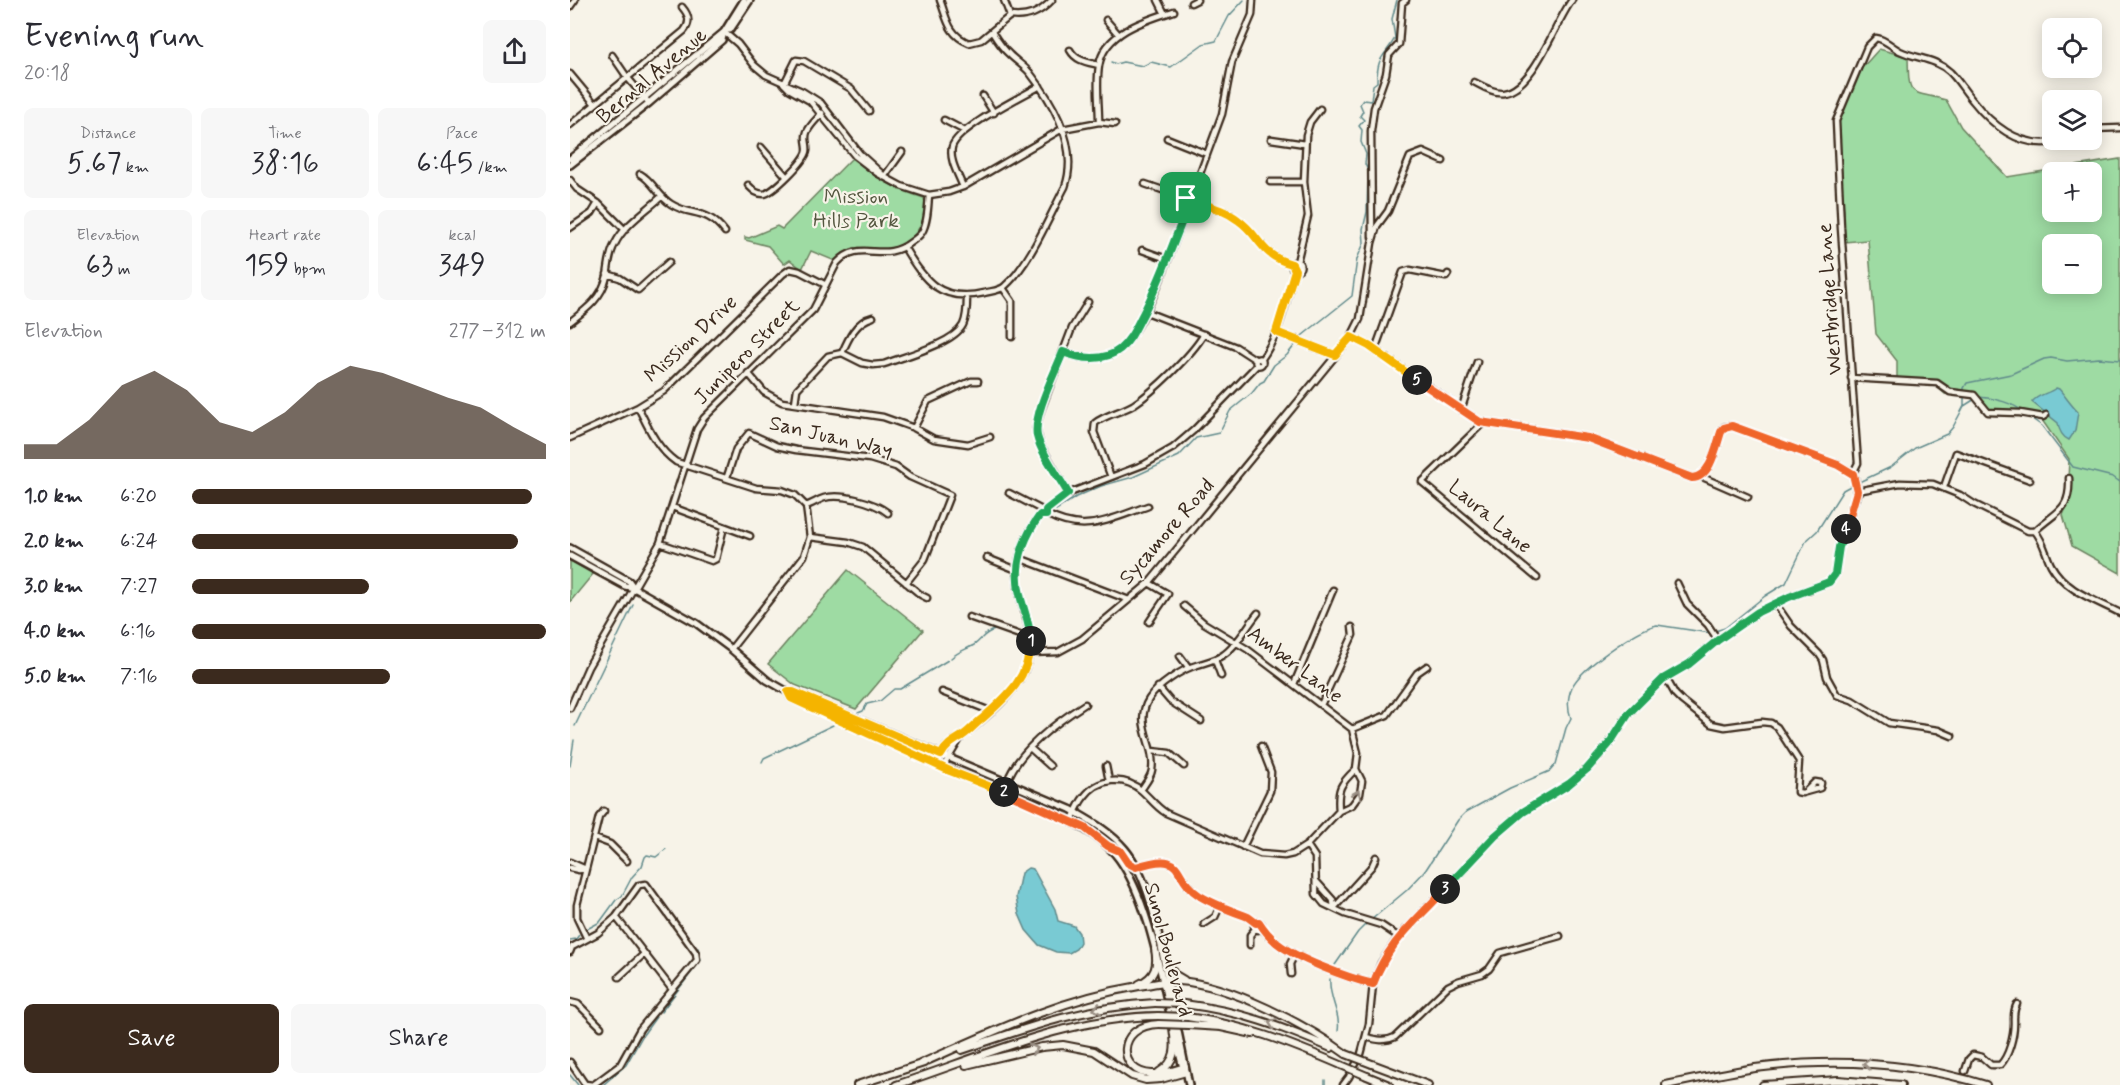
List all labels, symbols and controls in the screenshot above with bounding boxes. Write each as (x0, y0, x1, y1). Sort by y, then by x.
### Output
text: Evening run (24, 15, 204, 59)
map controls (2042, 18, 2102, 294)
button: locate (2042, 18, 2102, 78)
button: share (483, 20, 546, 83)
street label: Bernal Avenue (591, 21, 713, 131)
text: 20:18 (24, 60, 70, 87)
button: layers (2042, 90, 2102, 150)
text: Distance (80, 123, 136, 144)
text: Time (268, 123, 302, 144)
text: Pace (446, 123, 478, 144)
text: 5.67 (67, 144, 122, 183)
text: 38:16 (251, 144, 319, 183)
text: 6:45 (416, 144, 473, 183)
text: km (122, 157, 149, 178)
text: /km (473, 157, 508, 178)
button: + (2042, 162, 2102, 222)
pin (1160, 172, 1211, 223)
icon: arrive (1169, 181, 1202, 214)
park label: Mission Hills Park (813, 183, 899, 235)
street label: Westbridge Lane (1811, 222, 1849, 376)
text: Elevation (77, 225, 140, 246)
text: Heart rate (249, 225, 321, 246)
text: kcal (449, 225, 475, 246)
button: − (2042, 234, 2102, 294)
text: 63 (85, 246, 114, 285)
text: 159 (244, 246, 289, 285)
text: 349 (438, 246, 486, 285)
text: m (114, 259, 131, 280)
text: bpm (289, 259, 326, 280)
street label: Mission Drive (638, 289, 744, 389)
street label: Junipero Street (688, 292, 807, 411)
text: Elevation (24, 318, 103, 345)
text: 277–312 m (449, 318, 546, 345)
pin: 5 (1402, 365, 1432, 395)
text: 5 (1412, 369, 1422, 390)
street label: San Juan Way (767, 409, 895, 465)
street label: Sycamore Road (1113, 473, 1221, 591)
street label: Laura Lane (1442, 474, 1538, 560)
text: 1.0 km (24, 483, 83, 510)
text: 6:20 (120, 483, 157, 510)
pin: 4 (1831, 514, 1861, 544)
text: 4 (1841, 518, 1851, 539)
text: 2.0 km (24, 528, 84, 555)
text: 6:24 (120, 528, 158, 555)
text: 3.0 km (24, 573, 83, 600)
text: 7:27 (120, 573, 157, 600)
text: 4.0 km (24, 618, 86, 645)
text: 6:16 (120, 618, 156, 645)
street label: Amber Lane (1241, 620, 1349, 710)
pin: 1 (1016, 626, 1046, 656)
text: 1 (1027, 630, 1035, 651)
text: 5.0 km (24, 663, 86, 690)
text: 7:16 (120, 663, 157, 690)
pin: 2 (989, 777, 1019, 807)
text: 2 (1000, 781, 1008, 802)
one-way arrow (1350, 789, 1362, 800)
pin: 3 (1430, 874, 1460, 904)
text: 3 (1441, 878, 1449, 899)
street label: Sunol Boulevard (1137, 880, 1199, 1020)
one-way arrow (1093, 1002, 1103, 1015)
button: Save (24, 1004, 279, 1073)
button: Share (291, 1004, 546, 1073)
one-way arrow (1267, 1018, 1278, 1031)
one-way arrow (1028, 1043, 1038, 1056)
one-way arrow (1862, 1058, 1871, 1071)

